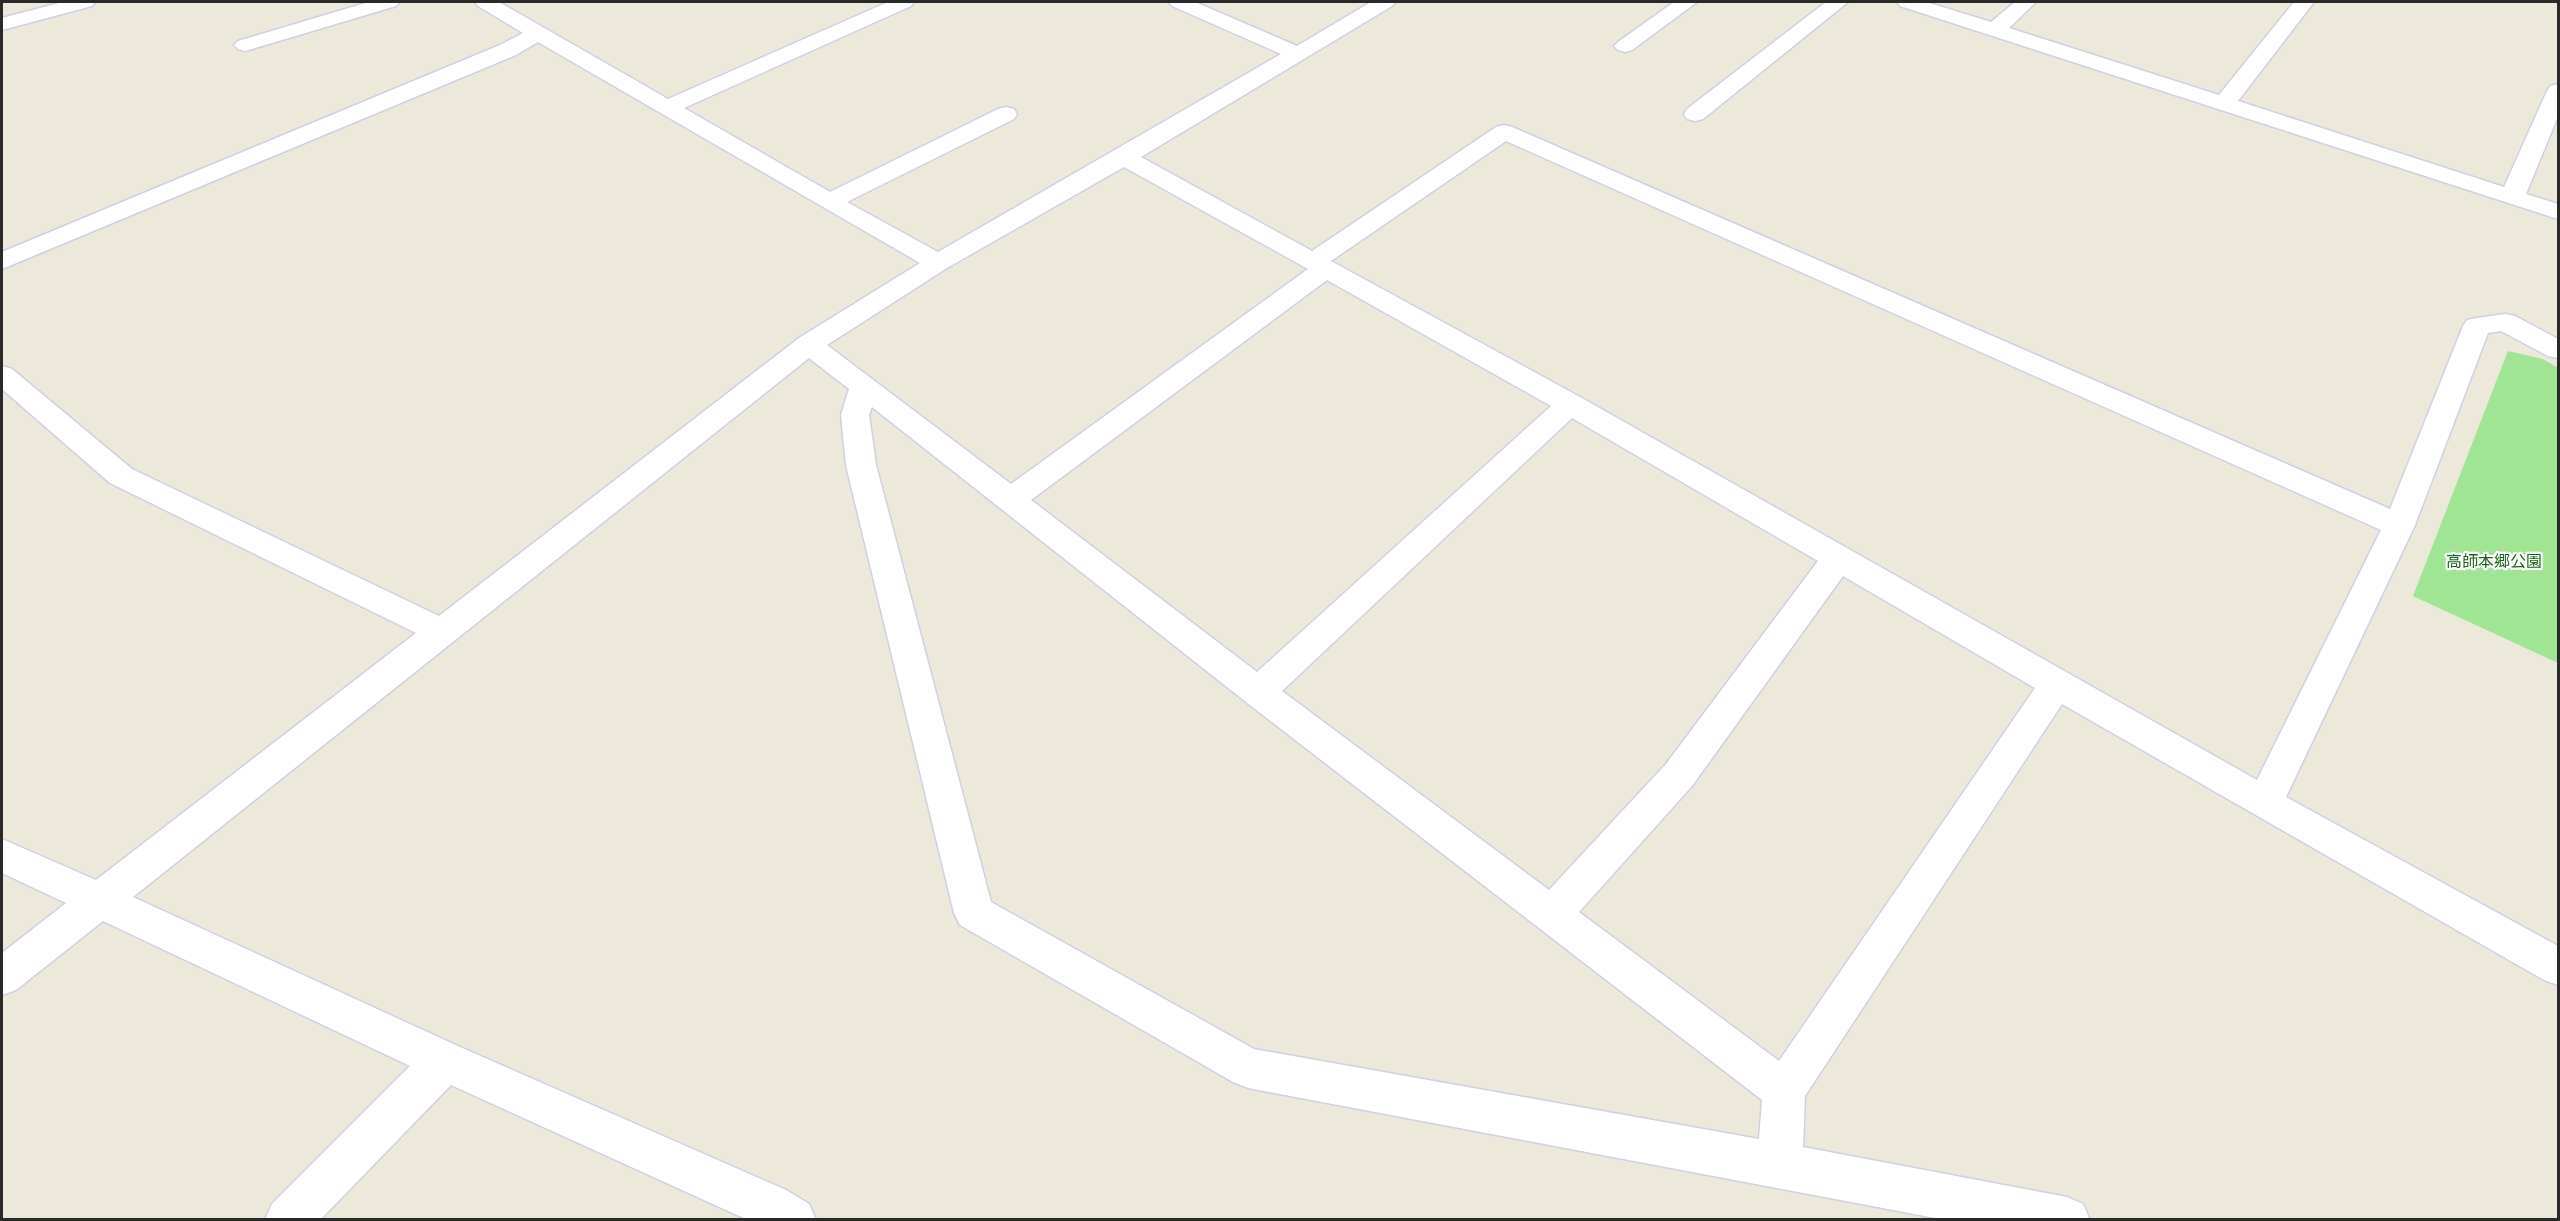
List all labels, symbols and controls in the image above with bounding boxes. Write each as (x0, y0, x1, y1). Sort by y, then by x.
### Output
park label: 高師本郷公園 (2446, 552, 2542, 572)

